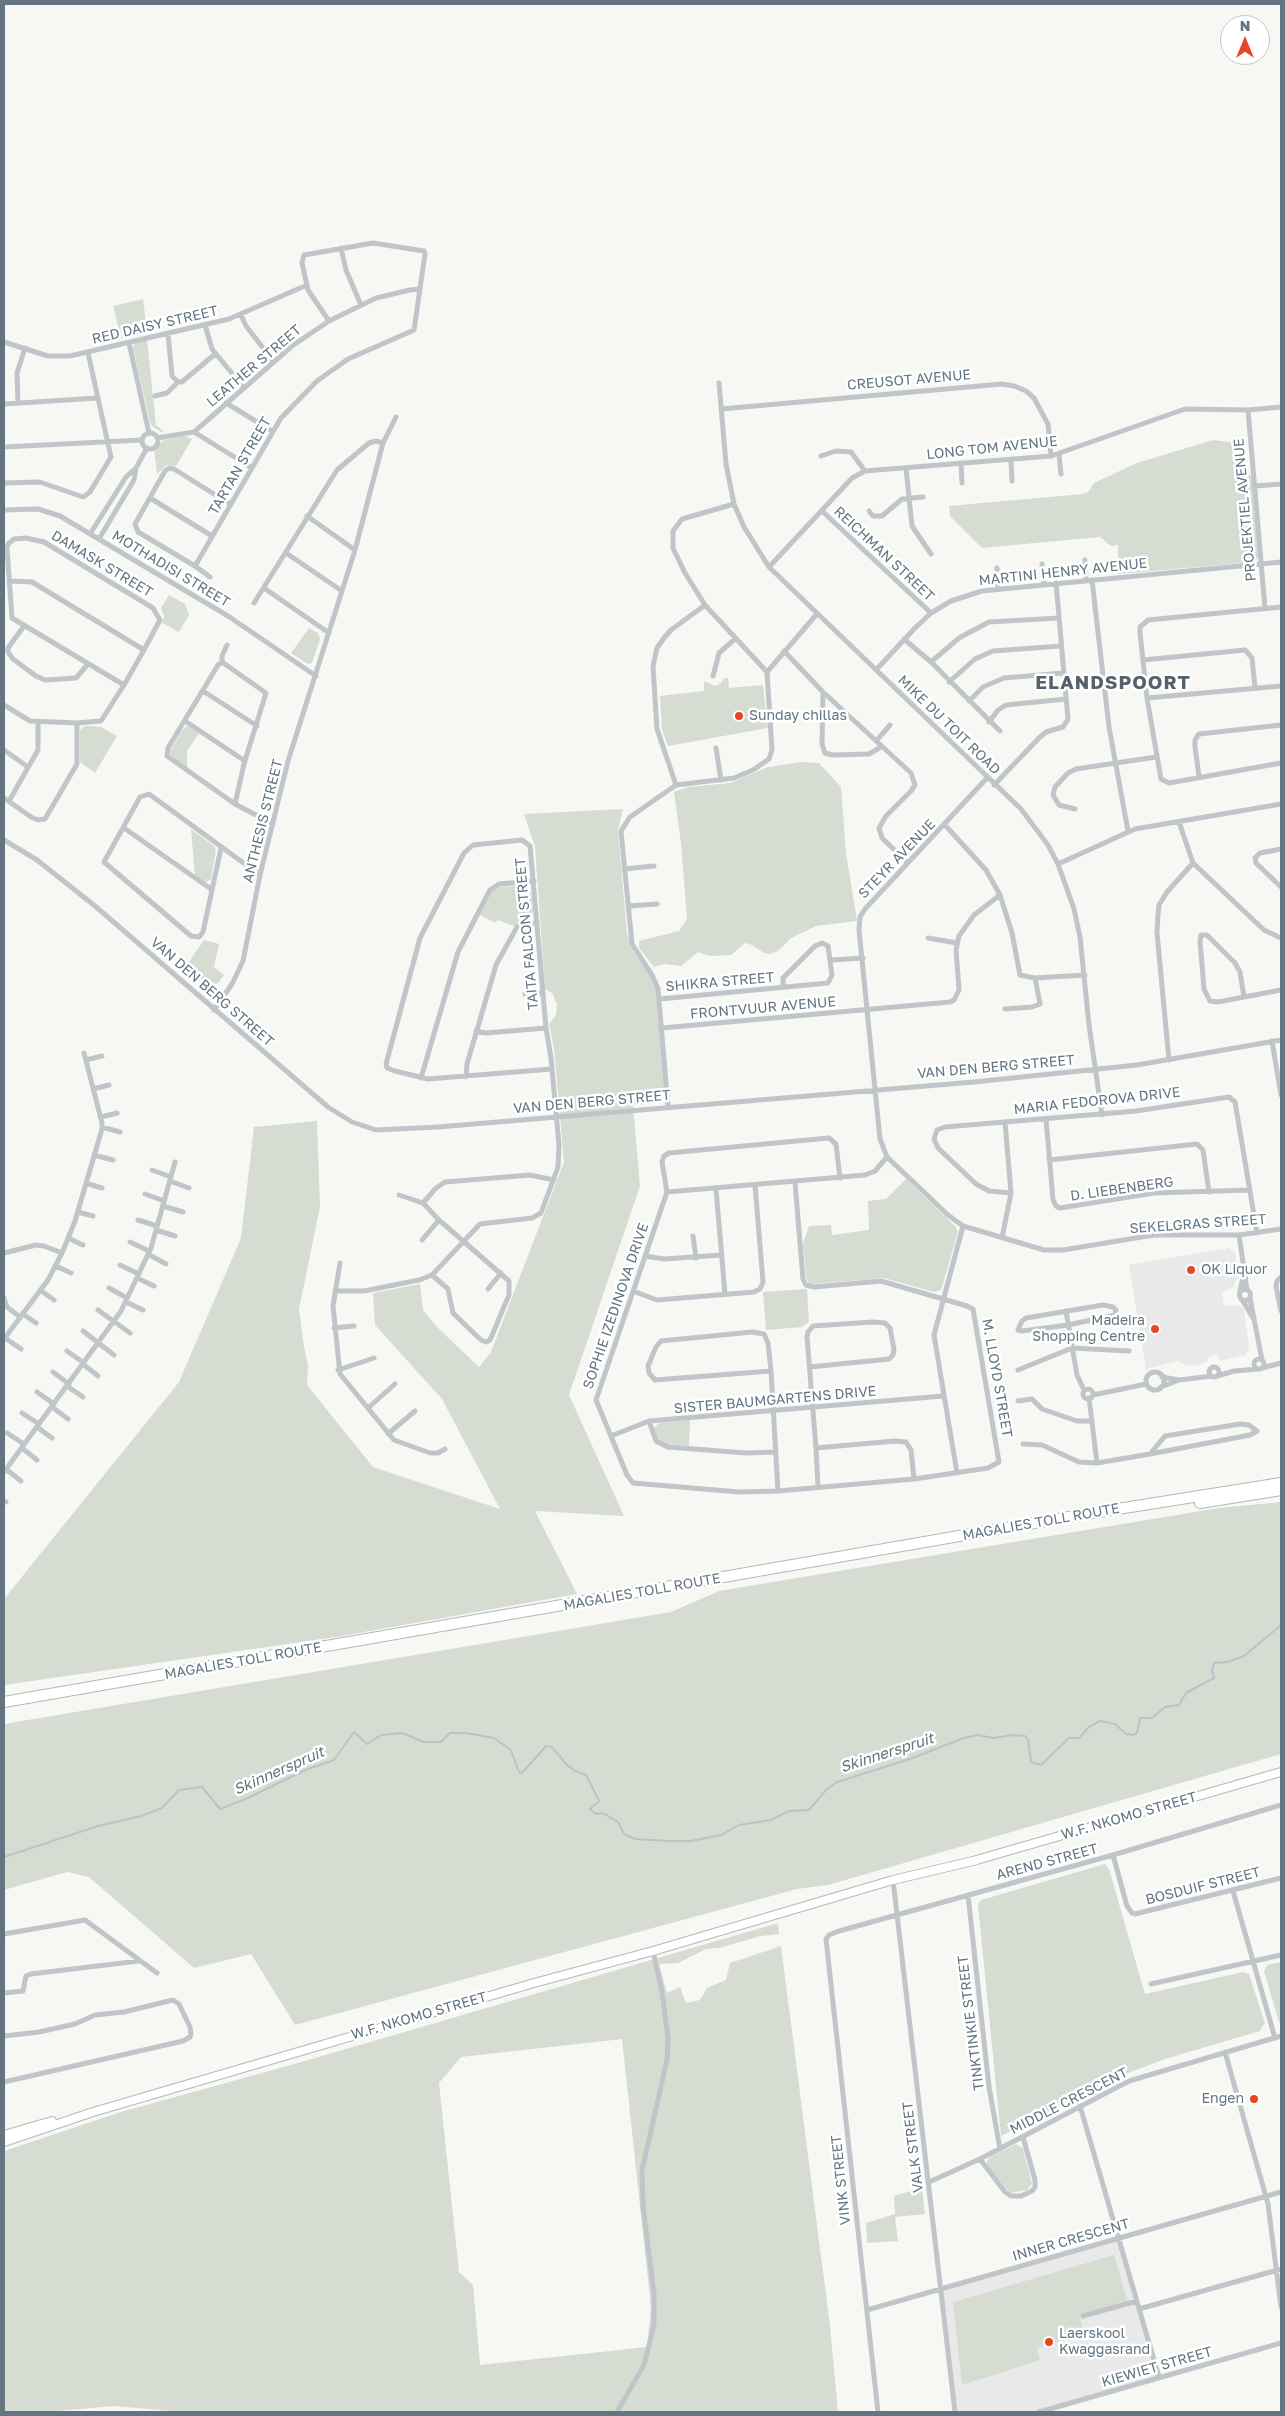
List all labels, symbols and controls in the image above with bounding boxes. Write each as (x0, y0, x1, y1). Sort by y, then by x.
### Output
north arrow (1220, 15, 1270, 65)
text: N (1240, 17, 1250, 34)
street label: RED DAISY STREET (90, 302, 220, 348)
street label: LEATHER STREET (203, 321, 305, 411)
street label: CREUSOT AVENUE (846, 366, 972, 394)
street label: TARTAN STREET (205, 414, 275, 518)
street label: LONG TOM AVENUE (926, 433, 1058, 463)
street label: PROJEKTIEL AVENUE (1230, 438, 1260, 582)
street label: REICHMAN STREET (830, 503, 938, 605)
street label: DAMASK STREET (48, 527, 156, 601)
street label: MOTHADISI STREET (109, 527, 233, 611)
street label: MARTINI HENRY AVENUE (978, 555, 1148, 589)
street label: MIKE DU TOIT ROAD (894, 672, 1004, 778)
district label: ELANDSPOORT (1034, 672, 1192, 694)
place label: Sunday chillas (749, 708, 847, 724)
marker: Sunday chillas (733, 710, 745, 722)
street label: ANTHESIS STREET (240, 758, 286, 884)
street label: STEYR AVENUE (855, 816, 939, 902)
street label: TAITA FALCON STREET (512, 857, 542, 1011)
street label: VAN DEN BERG STREET (147, 934, 277, 1050)
street label: SHIKRA STREET (665, 969, 775, 995)
street label: FRONTVUUR AVENUE (689, 993, 837, 1023)
street label: VAN DEN BERG STREET (917, 1052, 1075, 1082)
street label: MARIA FEDOROVA DRIVE (1013, 1084, 1181, 1118)
street label: VAN DEN BERG STREET (513, 1087, 671, 1117)
street label: D. LIEBENBERG (1069, 1173, 1175, 1205)
street label: SEKELGRAS STREET (1129, 1211, 1267, 1237)
street label: SOPHIE IZEDINOVA DRIVE (580, 1221, 652, 1391)
place label: OK Liquor (1201, 1262, 1267, 1278)
marker: OK Liquor (1185, 1264, 1197, 1276)
place label: Madeira Shopping Centre (1032, 1313, 1145, 1345)
street label: M. LLOYD STREET (978, 1317, 1016, 1439)
marker: Madeira Shopping Centre (1149, 1323, 1161, 1335)
street label: SISTER BAUMGARTENS DRIVE (673, 1383, 877, 1417)
street label: MAGALIES TOLL ROUTE (961, 1500, 1121, 1544)
street label: MAGALIES TOLL ROUTE (562, 1570, 722, 1614)
street label: MAGALIES TOLL ROUTE (163, 1639, 323, 1683)
water label: Skinnerspruit (838, 1729, 936, 1777)
water label: Skinnerspruit (231, 1743, 327, 1799)
street label: W.F. NKOMO STREET (1059, 1789, 1199, 1843)
street label: AREND STREET (994, 1840, 1100, 1884)
street label: BOSDUIF STREET (1144, 1864, 1262, 1908)
street label: TINKTINKIE STREET (954, 1954, 988, 2092)
street label: W.F. NKOMO STREET (349, 1989, 489, 2043)
street label: MIDDLE CRESCENT (1007, 2064, 1131, 2138)
place label: Engen (1202, 2091, 1244, 2107)
marker: Engen (1248, 2093, 1260, 2105)
street label: VALK STREET (899, 2101, 927, 2193)
street label: VINK STREET (828, 2134, 854, 2226)
street label: INNER CRESCENT (1010, 2215, 1132, 2265)
place label: Laerskool Kwaggasrand (1059, 2326, 1150, 2358)
marker: Laerskool Kwaggasrand (1043, 2336, 1055, 2348)
street label: KIEWIET STREET (1100, 2343, 1214, 2391)

